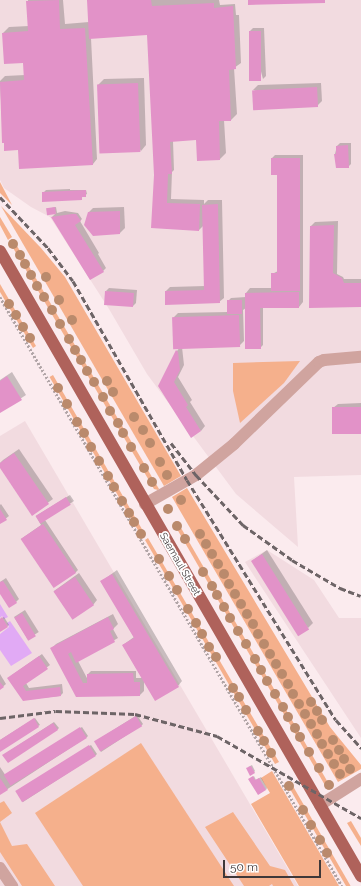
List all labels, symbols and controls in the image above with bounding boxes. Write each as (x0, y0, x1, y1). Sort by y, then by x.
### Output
street label: Saemaul Street (157, 530, 203, 598)
scale bar (225, 852, 323, 878)
text: 50 m (230, 860, 258, 874)

